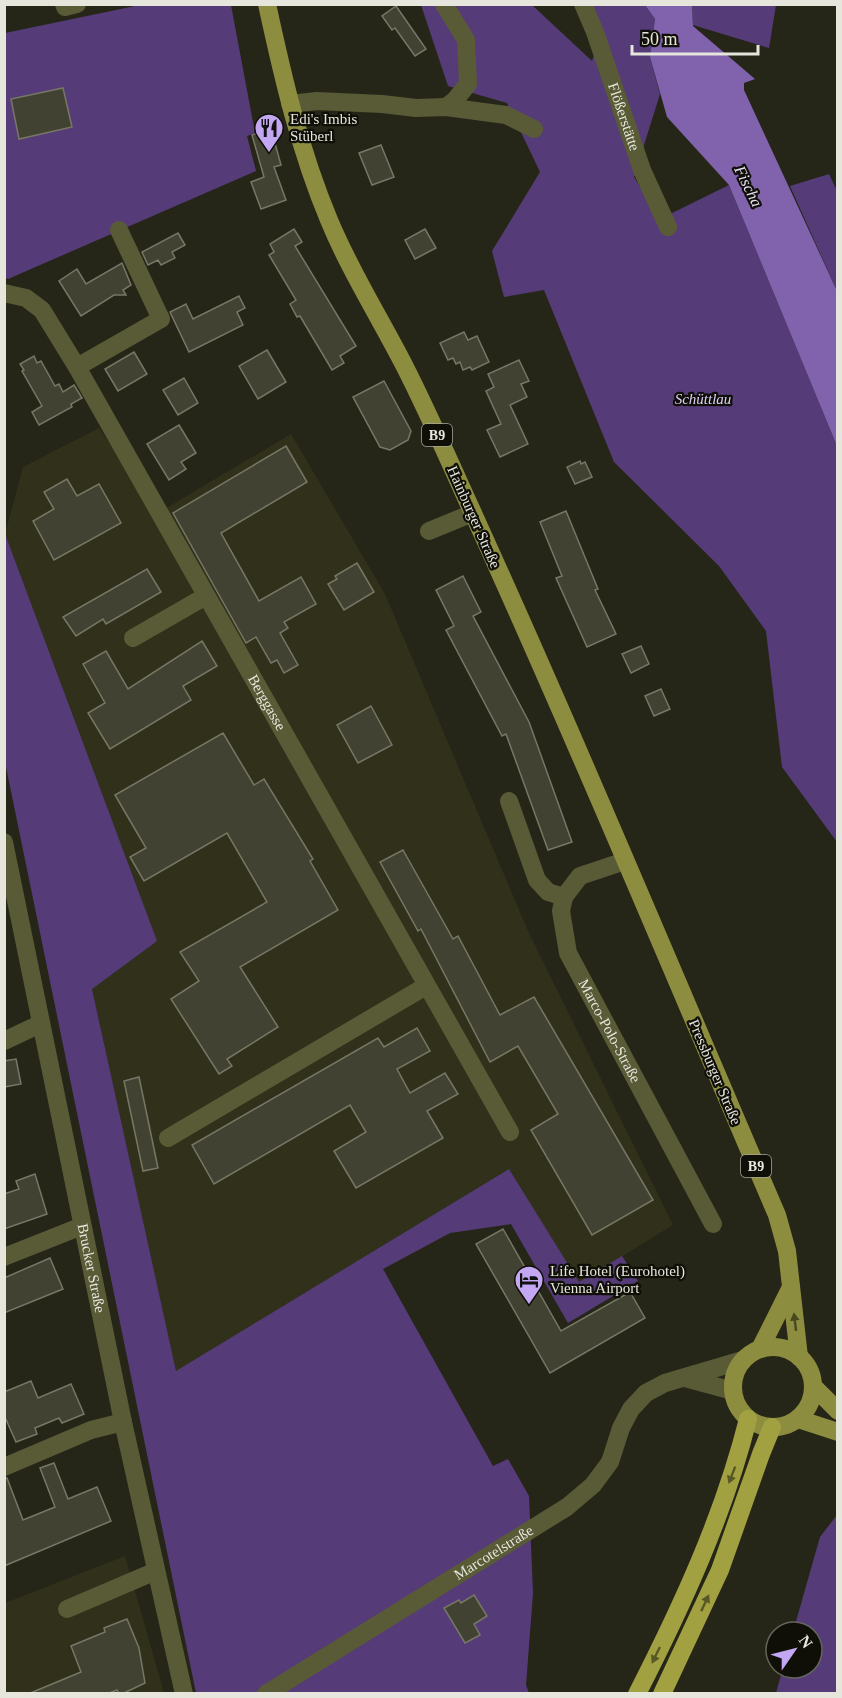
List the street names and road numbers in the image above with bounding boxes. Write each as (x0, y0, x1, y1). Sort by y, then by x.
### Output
street label: Flößerstätte (605, 81, 643, 153)
road number: B9 (422, 424, 452, 446)
street label: Hainburger Straße (444, 463, 504, 571)
street label: Berggasse (245, 672, 289, 733)
street label: Marco-Polo-Straße (575, 976, 644, 1086)
street label: Pressburger Straße (686, 1017, 744, 1127)
road number: B9 (741, 1155, 771, 1177)
street label: Brucker Straße (75, 1222, 108, 1314)
street label: Marcotelstraße (451, 1522, 536, 1583)

